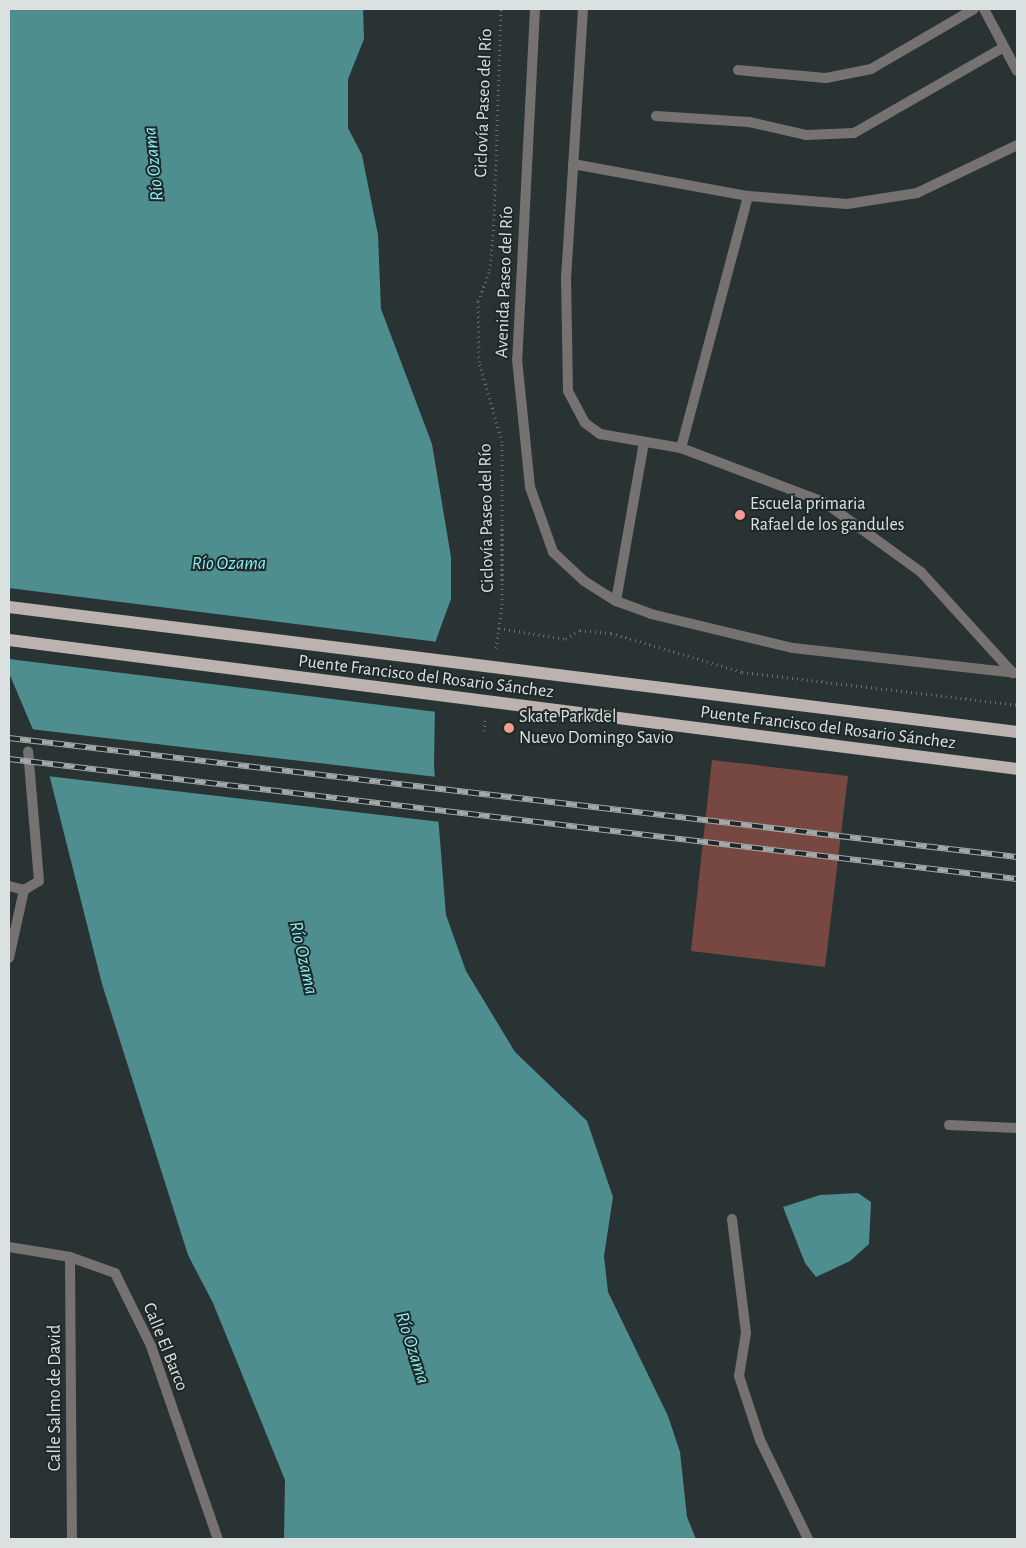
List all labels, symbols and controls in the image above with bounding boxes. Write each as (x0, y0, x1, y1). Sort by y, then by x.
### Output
street label: Ciclovía Paseo del Río (471, 28, 497, 178)
water label: Río Ozama (139, 126, 169, 202)
street label: Avenida Paseo del Río (492, 206, 518, 358)
street label: Ciclovía Paseo del Río (475, 443, 499, 593)
place label: Escuela primaria Rafael de los gandules (750, 494, 904, 536)
marker: Escuela primaria Rafael de los gandules (734, 509, 746, 521)
water label: Río Ozama (192, 553, 266, 575)
street label: Puente Francisco del Rosario Sánchez (297, 651, 555, 703)
street label: Puente Francisco del Rosario Sánchez (699, 702, 957, 754)
place label: Skate Park del Nuevo Domingo Savio (519, 707, 674, 750)
marker: Skate Park del Nuevo Domingo Savio (503, 722, 515, 734)
water label: Río Ozama (284, 919, 322, 997)
street label: Calle El Barco (138, 1300, 192, 1394)
water label: Río Ozama (390, 1309, 434, 1387)
street label: Calle Salmo de David (44, 1325, 66, 1471)

